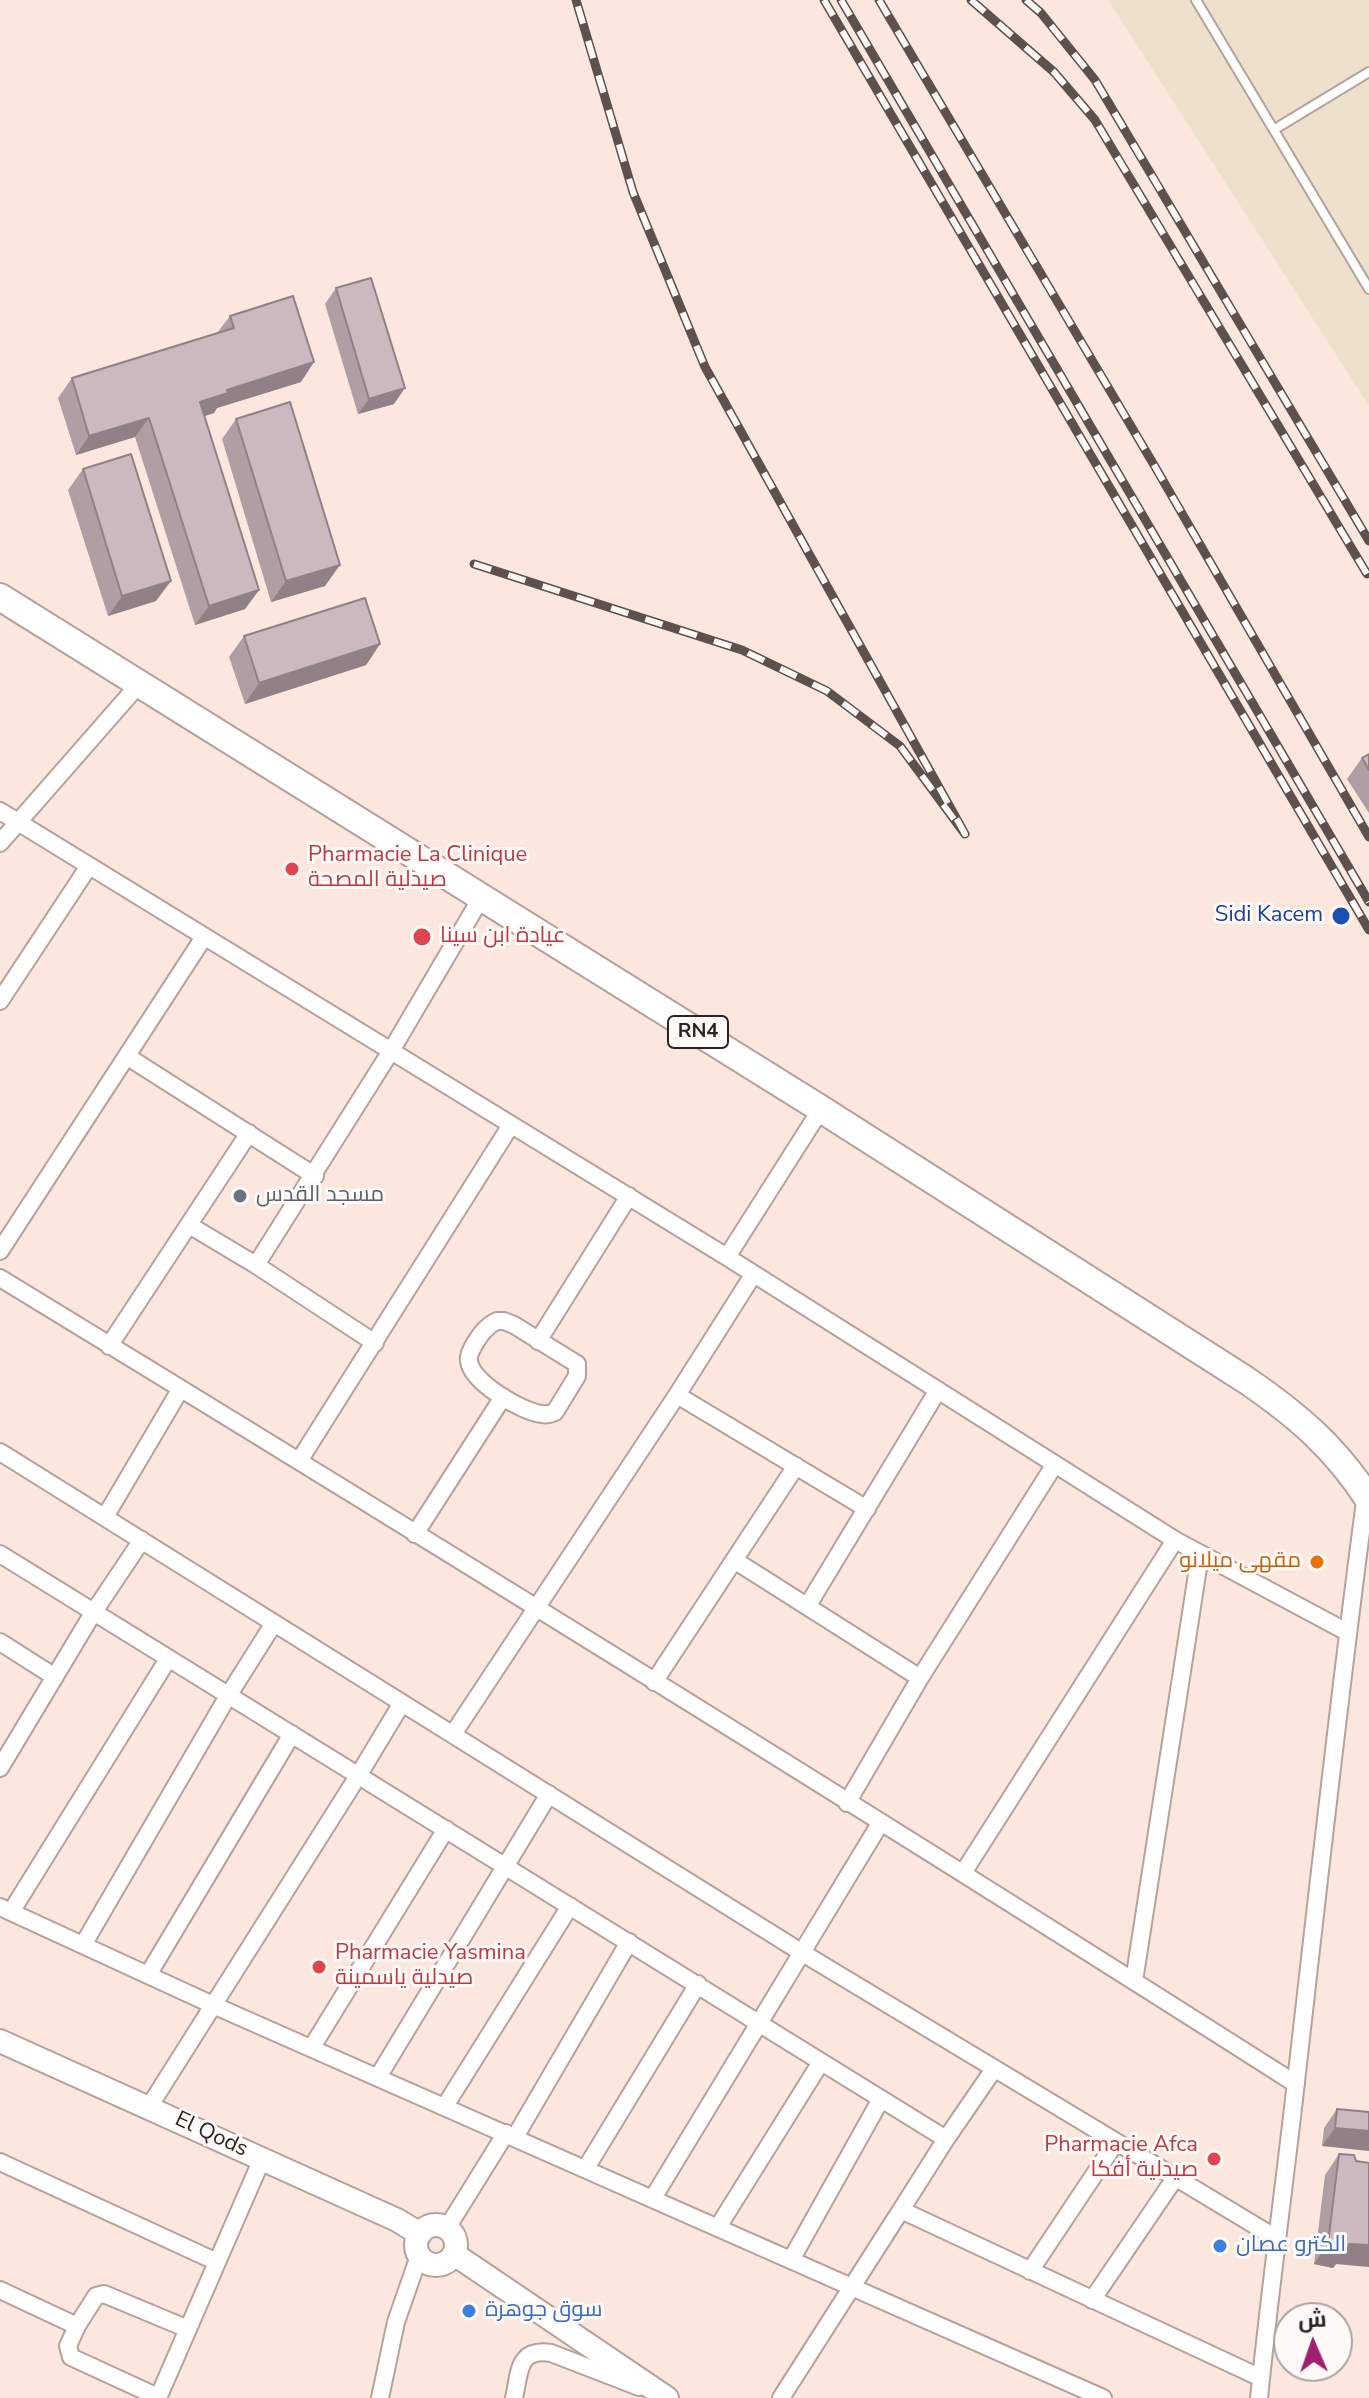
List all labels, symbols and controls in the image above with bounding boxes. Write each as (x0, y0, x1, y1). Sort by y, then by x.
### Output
place label: Pharmacie La Clinique صيدلية المصحة (308, 843, 527, 894)
marker: Pharmacie La Clinique صيدلية المصحة (283, 860, 301, 878)
place label: Sidi Kacem (1215, 903, 1323, 929)
marker: Sidi Kacem (1330, 905, 1352, 927)
place label: عيادة ابن سينا (440, 924, 566, 950)
marker: عيادة ابن سينا (411, 926, 433, 948)
road number: RN4 (668, 1016, 728, 1048)
place label: مسجد القدس (256, 1183, 384, 1209)
marker: مسجد القدس (231, 1187, 249, 1205)
place label: مقهى ميلانو (1179, 1549, 1301, 1575)
marker: مقهى ميلانو (1308, 1553, 1326, 1571)
place label: Pharmacie Yasmina صيدلية ياسمينة (335, 1941, 526, 1992)
marker: Pharmacie Yasmina صيدلية ياسمينة (310, 1958, 328, 1976)
street label: El Qods (170, 2107, 252, 2163)
place label: Pharmacie Afca صيدلية أفكا (1044, 2133, 1198, 2184)
marker: Pharmacie Afca صيدلية أفكا (1205, 2150, 1223, 2168)
place label: الكترو عصان (1236, 2233, 1346, 2259)
marker: الكترو عصان (1211, 2237, 1229, 2255)
place label: سوق جوهرة (485, 2298, 602, 2324)
marker: سوق جوهرة (460, 2302, 478, 2320)
north arrow (1273, 2302, 1353, 2382)
text: ش (1298, 2305, 1327, 2335)

